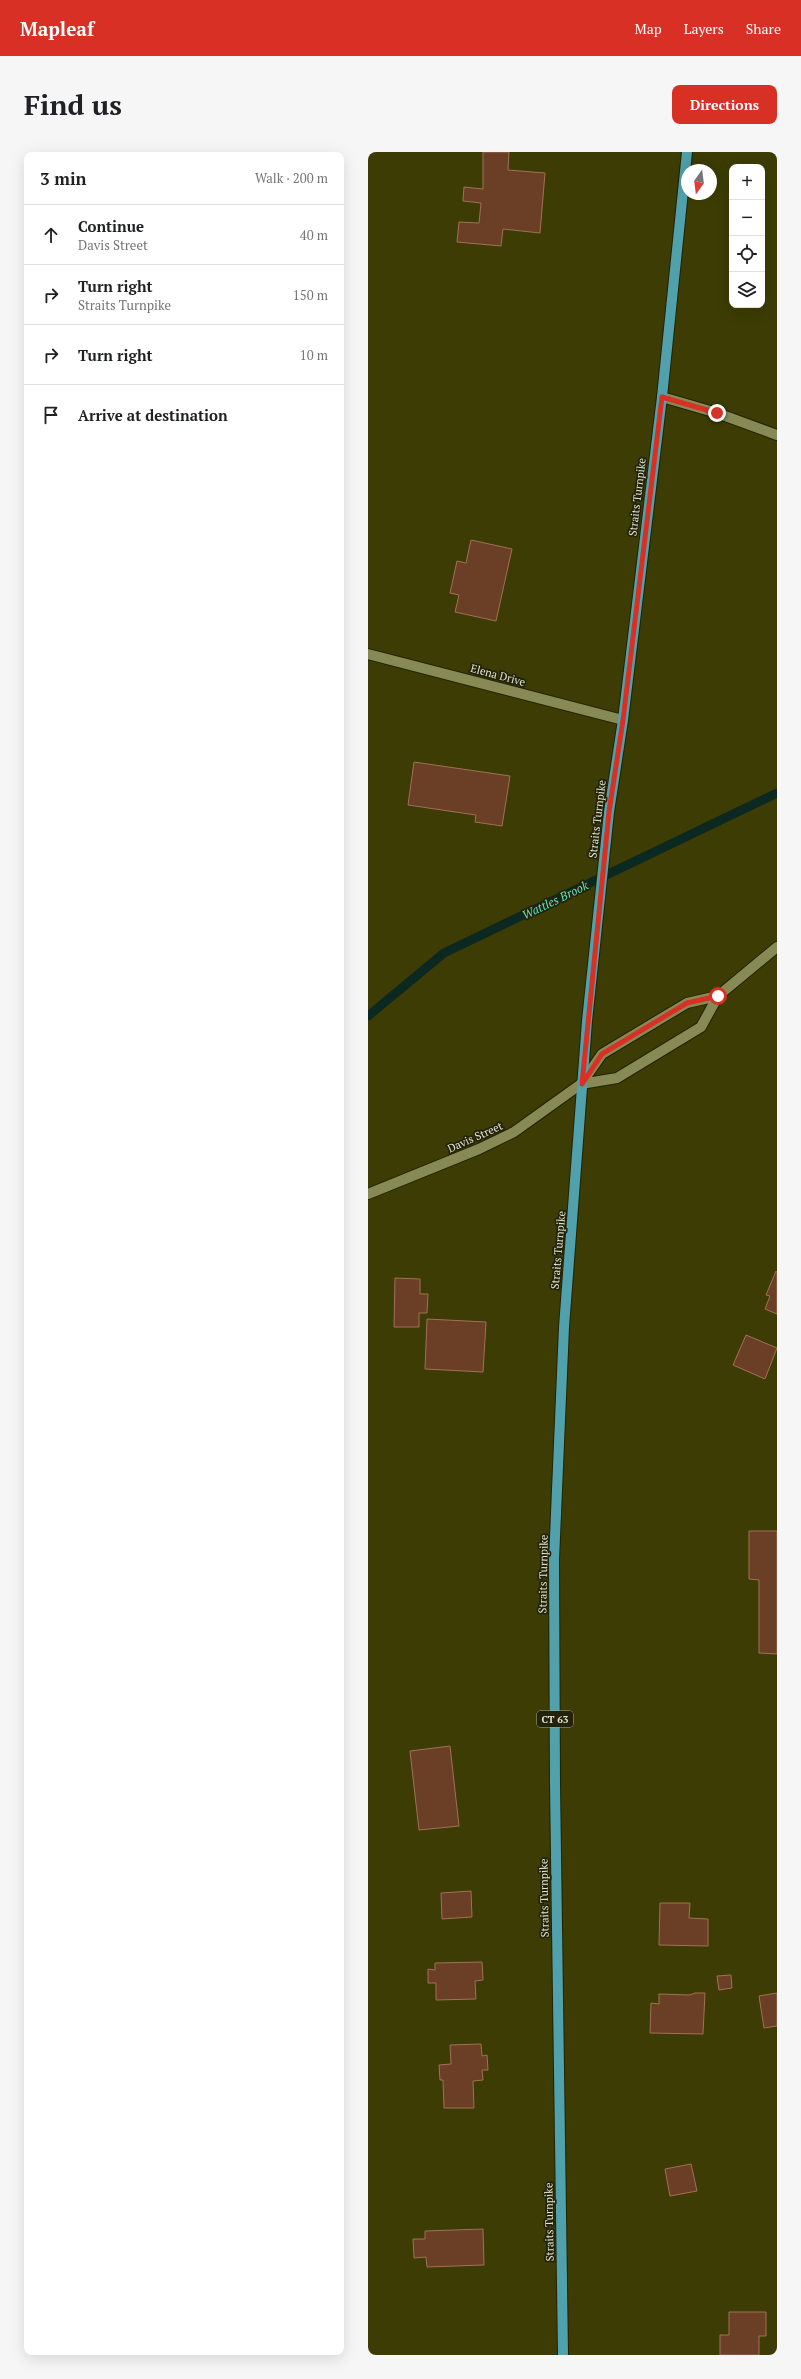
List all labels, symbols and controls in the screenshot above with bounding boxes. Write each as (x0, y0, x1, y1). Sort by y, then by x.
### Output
text: Mapleaf (20, 16, 94, 41)
text: Map (635, 19, 662, 38)
text: Layers (684, 19, 724, 38)
text: Share (746, 19, 781, 38)
button: Directions (672, 85, 777, 124)
text: Find us (24, 86, 122, 123)
north arrow (681, 164, 717, 200)
map controls (729, 164, 765, 308)
button: + (729, 164, 765, 200)
text: 3 min (40, 167, 87, 190)
text: Walk · 200 m (255, 169, 328, 187)
button: − (729, 200, 765, 236)
text: Continue (78, 216, 144, 236)
icon: ahead (40, 224, 62, 246)
text: 40 m (300, 226, 328, 244)
text: Davis Street (78, 236, 148, 254)
button: locate (729, 236, 765, 272)
button: layers (729, 272, 765, 308)
text: Turn right (78, 276, 153, 296)
icon: right (40, 284, 62, 306)
text: 150 m (293, 286, 328, 304)
text: Straits Turnpike (78, 296, 171, 314)
icon: right (40, 344, 62, 366)
text: Turn right (78, 345, 153, 365)
text: 10 m (300, 346, 328, 364)
icon: arrive (40, 404, 62, 426)
route end (708, 404, 726, 422)
text: Arrive at destination (78, 405, 228, 425)
street label: Straits Turnpike (625, 457, 649, 537)
street label: Elena Drive (469, 661, 527, 689)
street label: Straits Turnpike (585, 779, 609, 859)
water label: Wattles Brook (519, 877, 591, 922)
route start (709, 987, 727, 1005)
street label: Davis Street (445, 1119, 505, 1155)
street label: Straits Turnpike (548, 1210, 568, 1290)
street label: Straits Turnpike (535, 1534, 551, 1613)
road number: CT 63 (537, 1711, 573, 1727)
street label: Straits Turnpike (536, 1858, 552, 1937)
street label: Straits Turnpike (541, 2182, 557, 2261)

